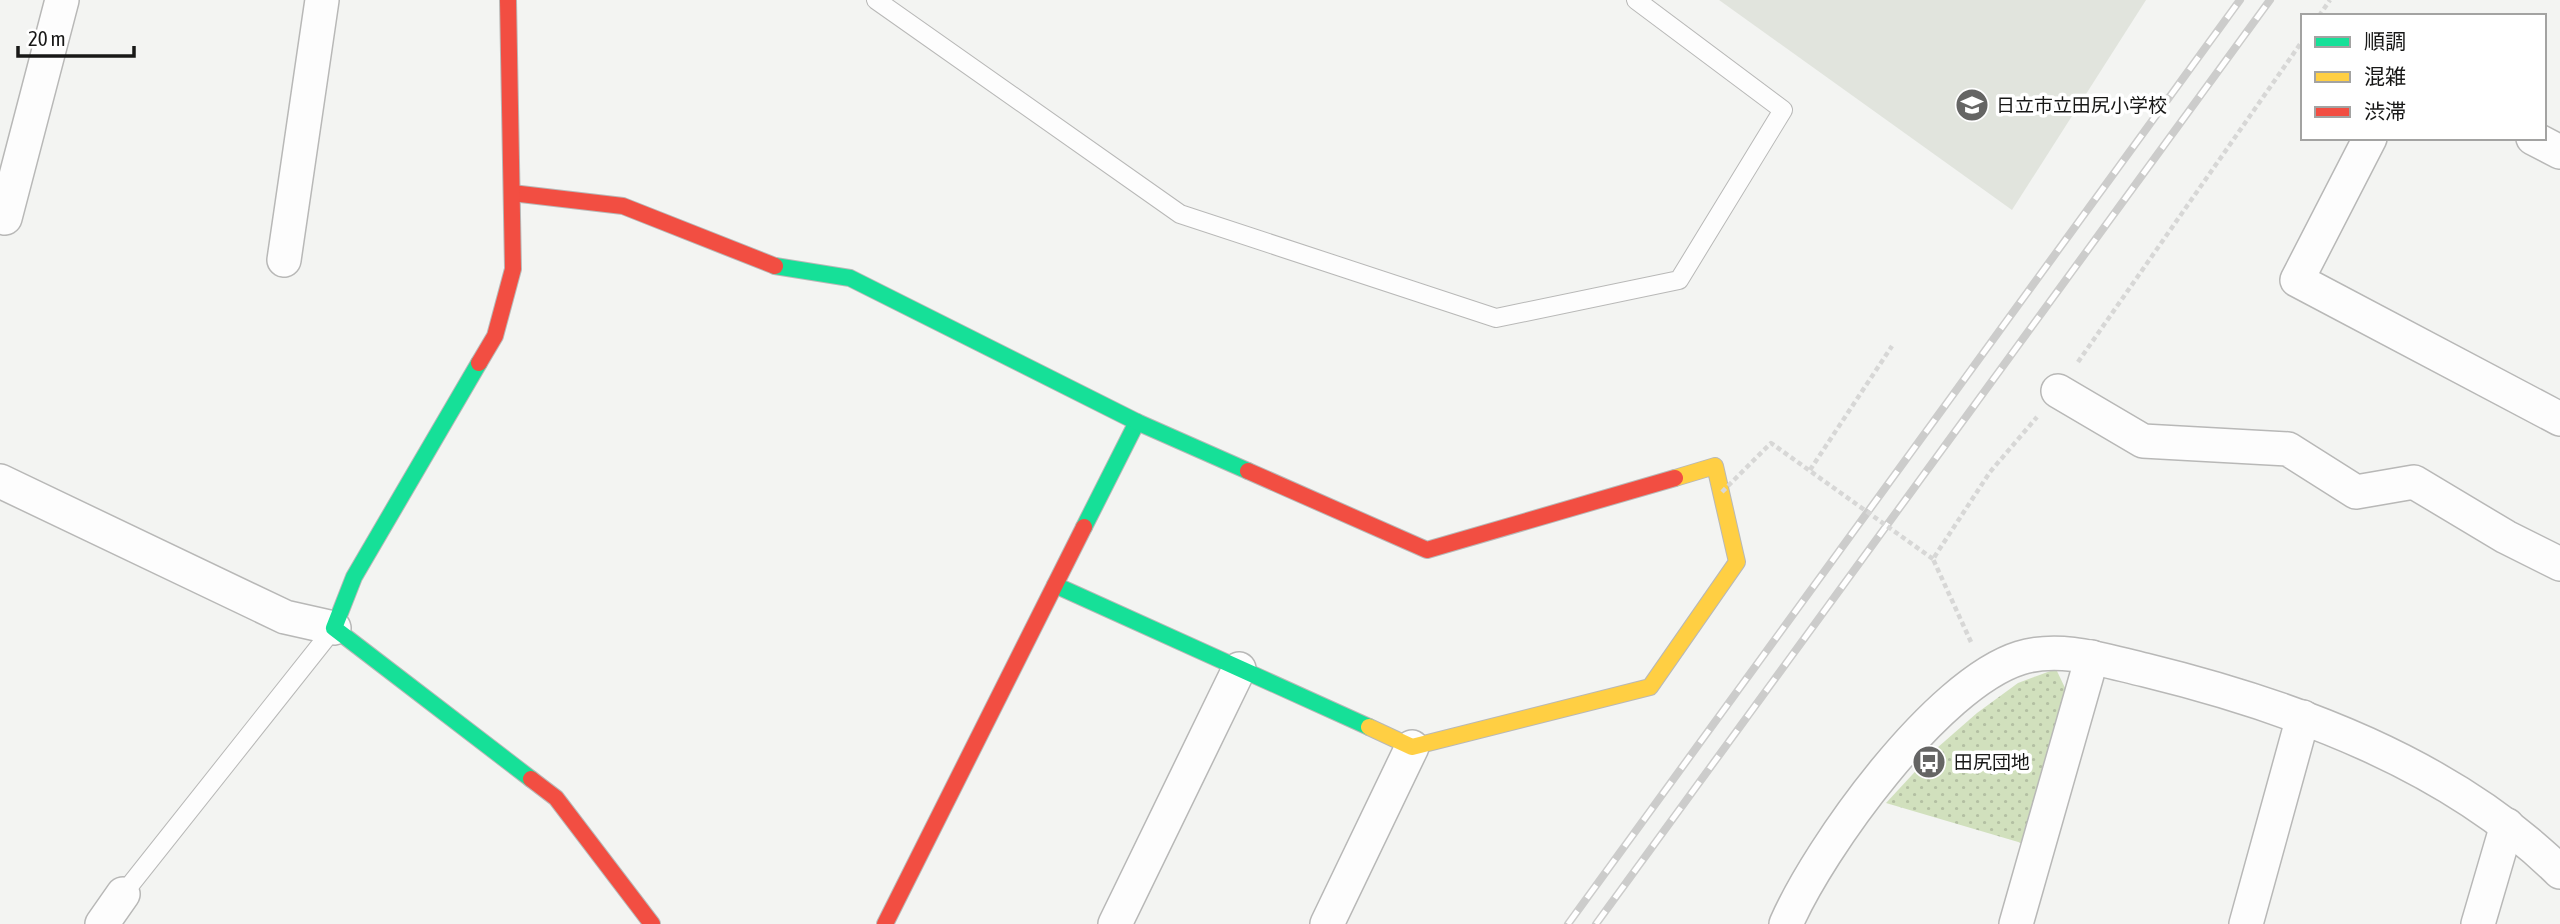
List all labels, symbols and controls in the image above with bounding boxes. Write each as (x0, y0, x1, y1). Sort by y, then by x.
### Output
scale bar (18, 14, 133, 58)
legend (2301, 14, 2546, 140)
text: 20 m (28, 26, 66, 50)
text: 順調 (2364, 29, 2406, 53)
text: 混雑 (2364, 64, 2406, 88)
school or university icon: 日立市立田尻小学校 (1953, 86, 1991, 124)
place label: 日立市立田尻小学校 (1996, 94, 2167, 116)
text: 渋滞 (2364, 99, 2406, 123)
bus stop icon: 田尻団地 (1910, 743, 1948, 781)
place label: 田尻団地 (1954, 751, 2030, 773)

